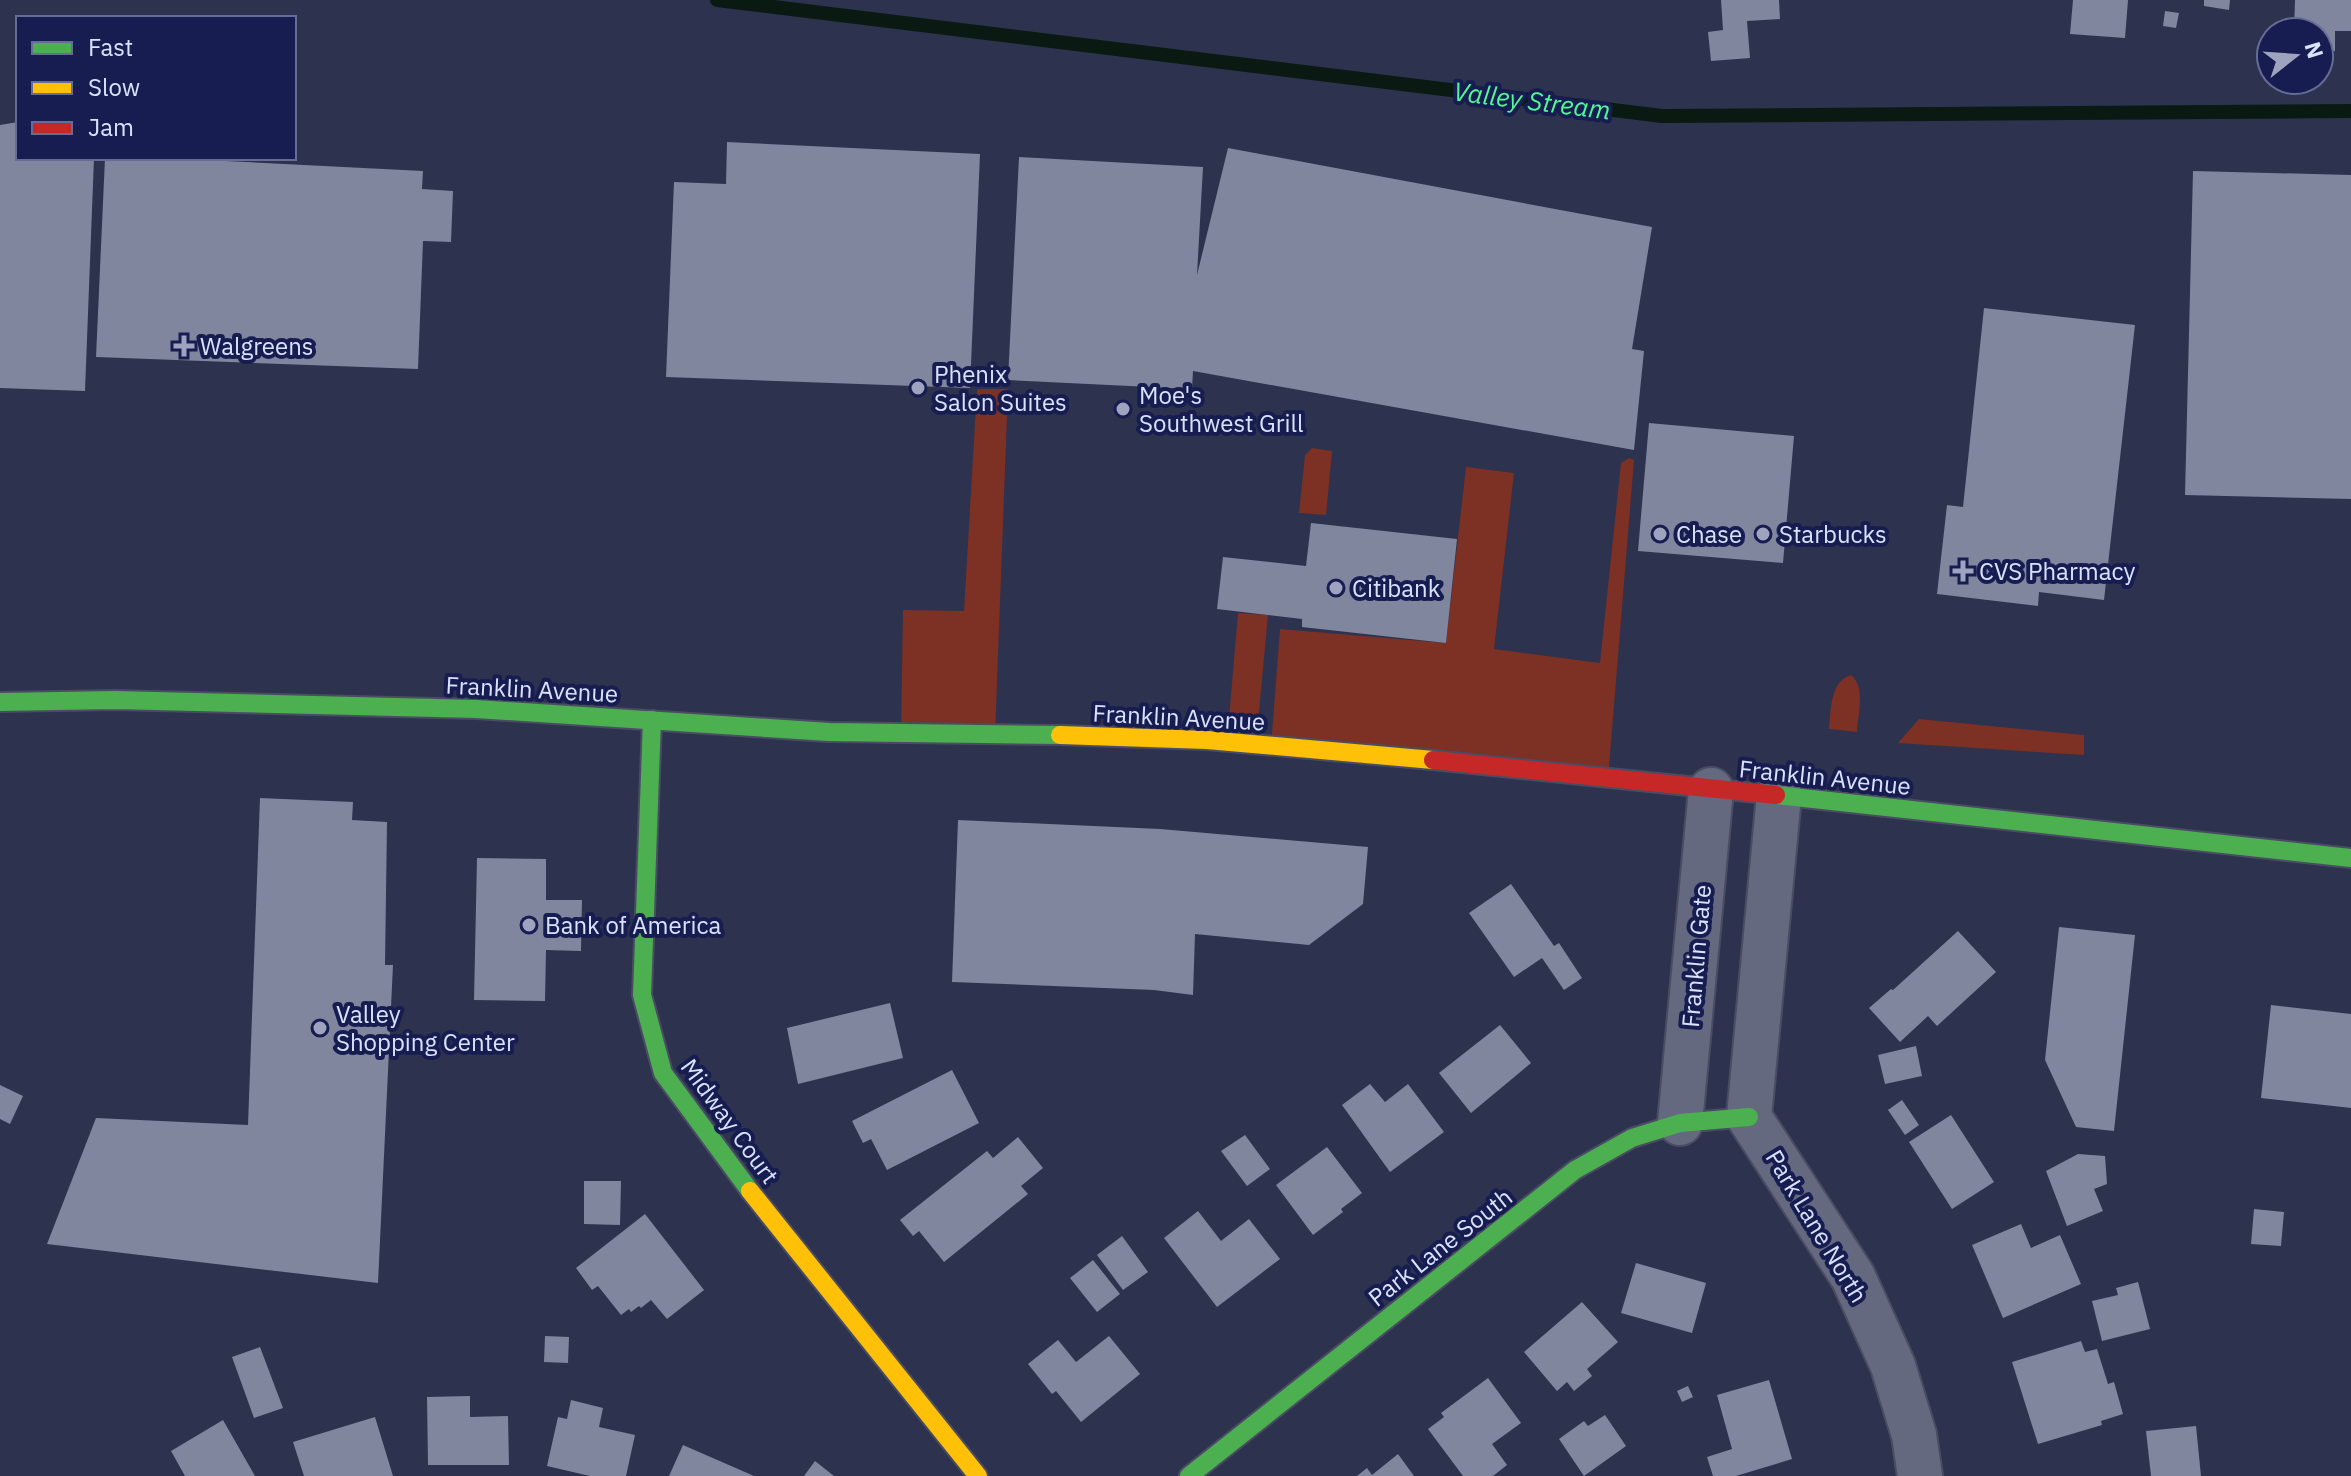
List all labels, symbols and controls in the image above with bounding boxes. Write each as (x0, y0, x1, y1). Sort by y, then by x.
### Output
legend (16, 16, 296, 160)
north arrow (2255, 16, 2335, 96)
text: Fast (88, 31, 133, 63)
text: N (2298, 38, 2331, 62)
text: Slow (88, 71, 140, 103)
water label: Valley Stream (1451, 73, 1613, 127)
text: Jam (88, 111, 134, 143)
place label: Walgreens (200, 330, 314, 362)
marker: Walgreens (175, 337, 193, 355)
place label: Phenix Salon Suites (934, 358, 1067, 418)
marker: Phenix Salon Suites (909, 379, 927, 397)
place label: Moe's Southwest Grill (1139, 379, 1303, 439)
marker: Moe's Southwest Grill (1114, 400, 1132, 418)
place label: Chase (1676, 518, 1742, 550)
place label: Starbucks (1779, 518, 1887, 550)
marker: Chase (1651, 525, 1669, 543)
marker: Starbucks (1754, 525, 1772, 543)
place label: CVS Pharmacy (1979, 555, 2136, 587)
marker: CVS Pharmacy (1954, 562, 1972, 580)
place label: Citibank (1352, 572, 1441, 604)
marker: Citibank (1327, 579, 1345, 597)
street label: Franklin Avenue (445, 669, 619, 709)
street label: Franklin Avenue (1092, 697, 1266, 737)
street label: Franklin Avenue (1737, 752, 1913, 802)
street label: Franklin Gate (1674, 883, 1718, 1029)
place label: Bank of America (545, 909, 722, 941)
marker: Bank of America (520, 916, 538, 934)
place label: Valley Shopping Center (336, 998, 515, 1058)
marker: Valley Shopping Center (311, 1019, 329, 1037)
street label: Midway Court (674, 1052, 786, 1190)
street label: Park Lane North (1759, 1144, 1875, 1308)
street label: Park Lane South (1361, 1181, 1519, 1313)

